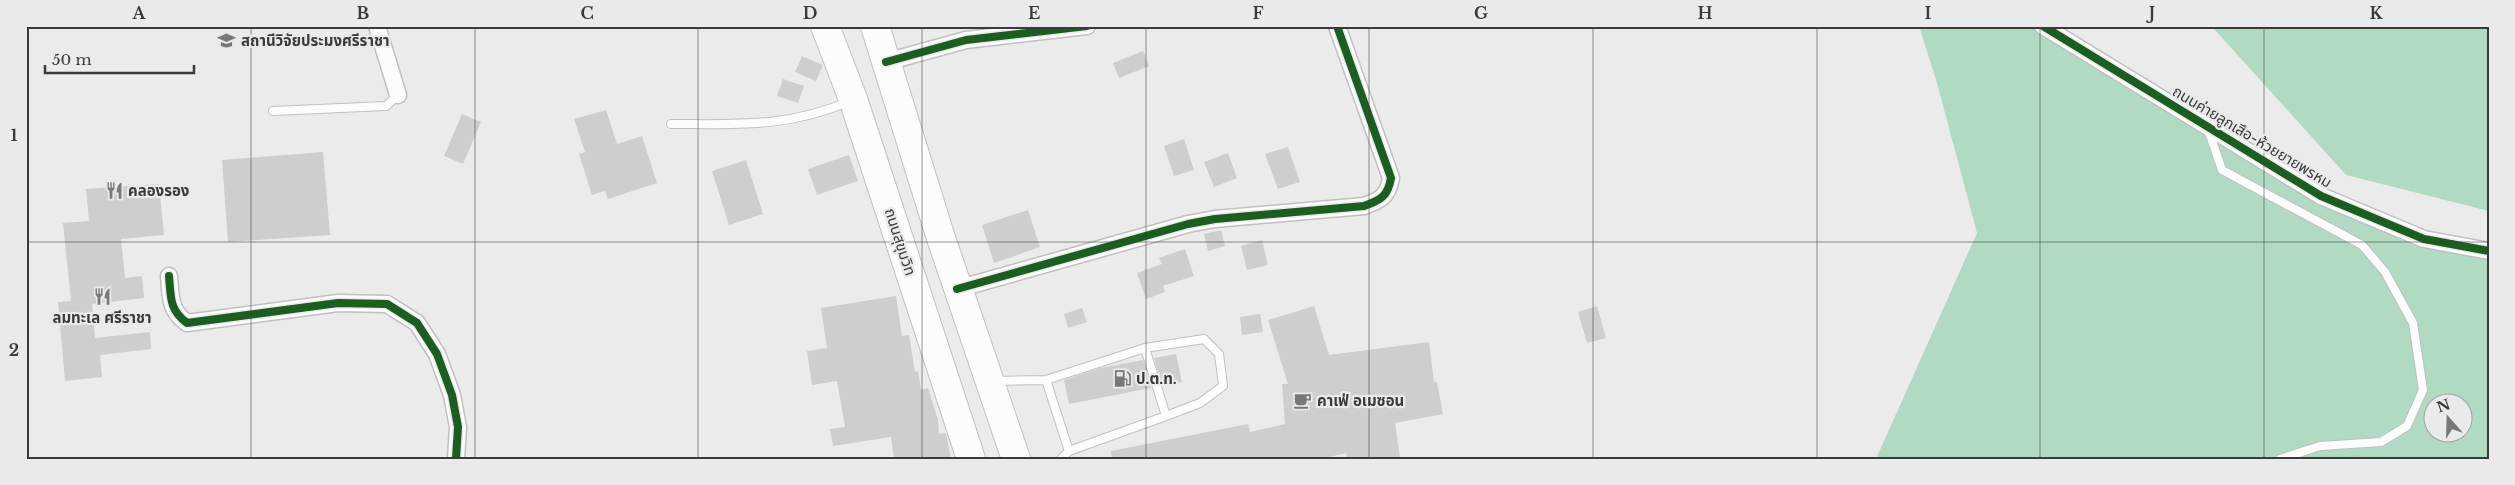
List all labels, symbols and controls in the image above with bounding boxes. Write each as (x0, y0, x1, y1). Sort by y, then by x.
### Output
text: A (132, 3, 147, 23)
text: B (357, 3, 370, 23)
text: C (580, 3, 594, 23)
text: D (803, 3, 817, 23)
text: E (1028, 3, 1040, 23)
text: F (1252, 3, 1264, 23)
text: G (1474, 3, 1488, 23)
text: H (1697, 3, 1713, 23)
text: I (1925, 3, 1932, 23)
text: J (2146, 3, 2155, 23)
text: K (2369, 3, 2383, 23)
school or university icon: สถานีวิจัยประมงศรีราชา (217, 31, 237, 51)
place label: สถานีวิจัยประมงศรีราชา (241, 31, 389, 50)
scale bar (45, 42, 194, 74)
text: 50 m (52, 50, 92, 69)
street label: ถนนค่ายลูกเสึอ-ห้วยยายพรหม (2169, 81, 2335, 192)
text: 1 (11, 125, 18, 145)
restaurant icon: คลองรอง (104, 181, 124, 201)
place label: คลองรอง (128, 181, 189, 200)
street label: ถนนสุขุมวิท (881, 206, 920, 278)
restaurant icon: ลมทะเล ศรีราชา (92, 287, 112, 307)
place label: ลมทะเล ศรีราชา (52, 308, 152, 327)
text: 2 (9, 340, 19, 360)
fuel station icon: ป.ต.ท. (1112, 369, 1132, 389)
place label: ป.ต.ท. (1136, 369, 1177, 388)
cafe icon: คาเฟ่ อเมซอน (1293, 391, 1313, 411)
place label: คาเฟ่ อเมซอน (1317, 391, 1404, 410)
north arrow (2422, 392, 2472, 442)
text: N (2434, 395, 2453, 416)

